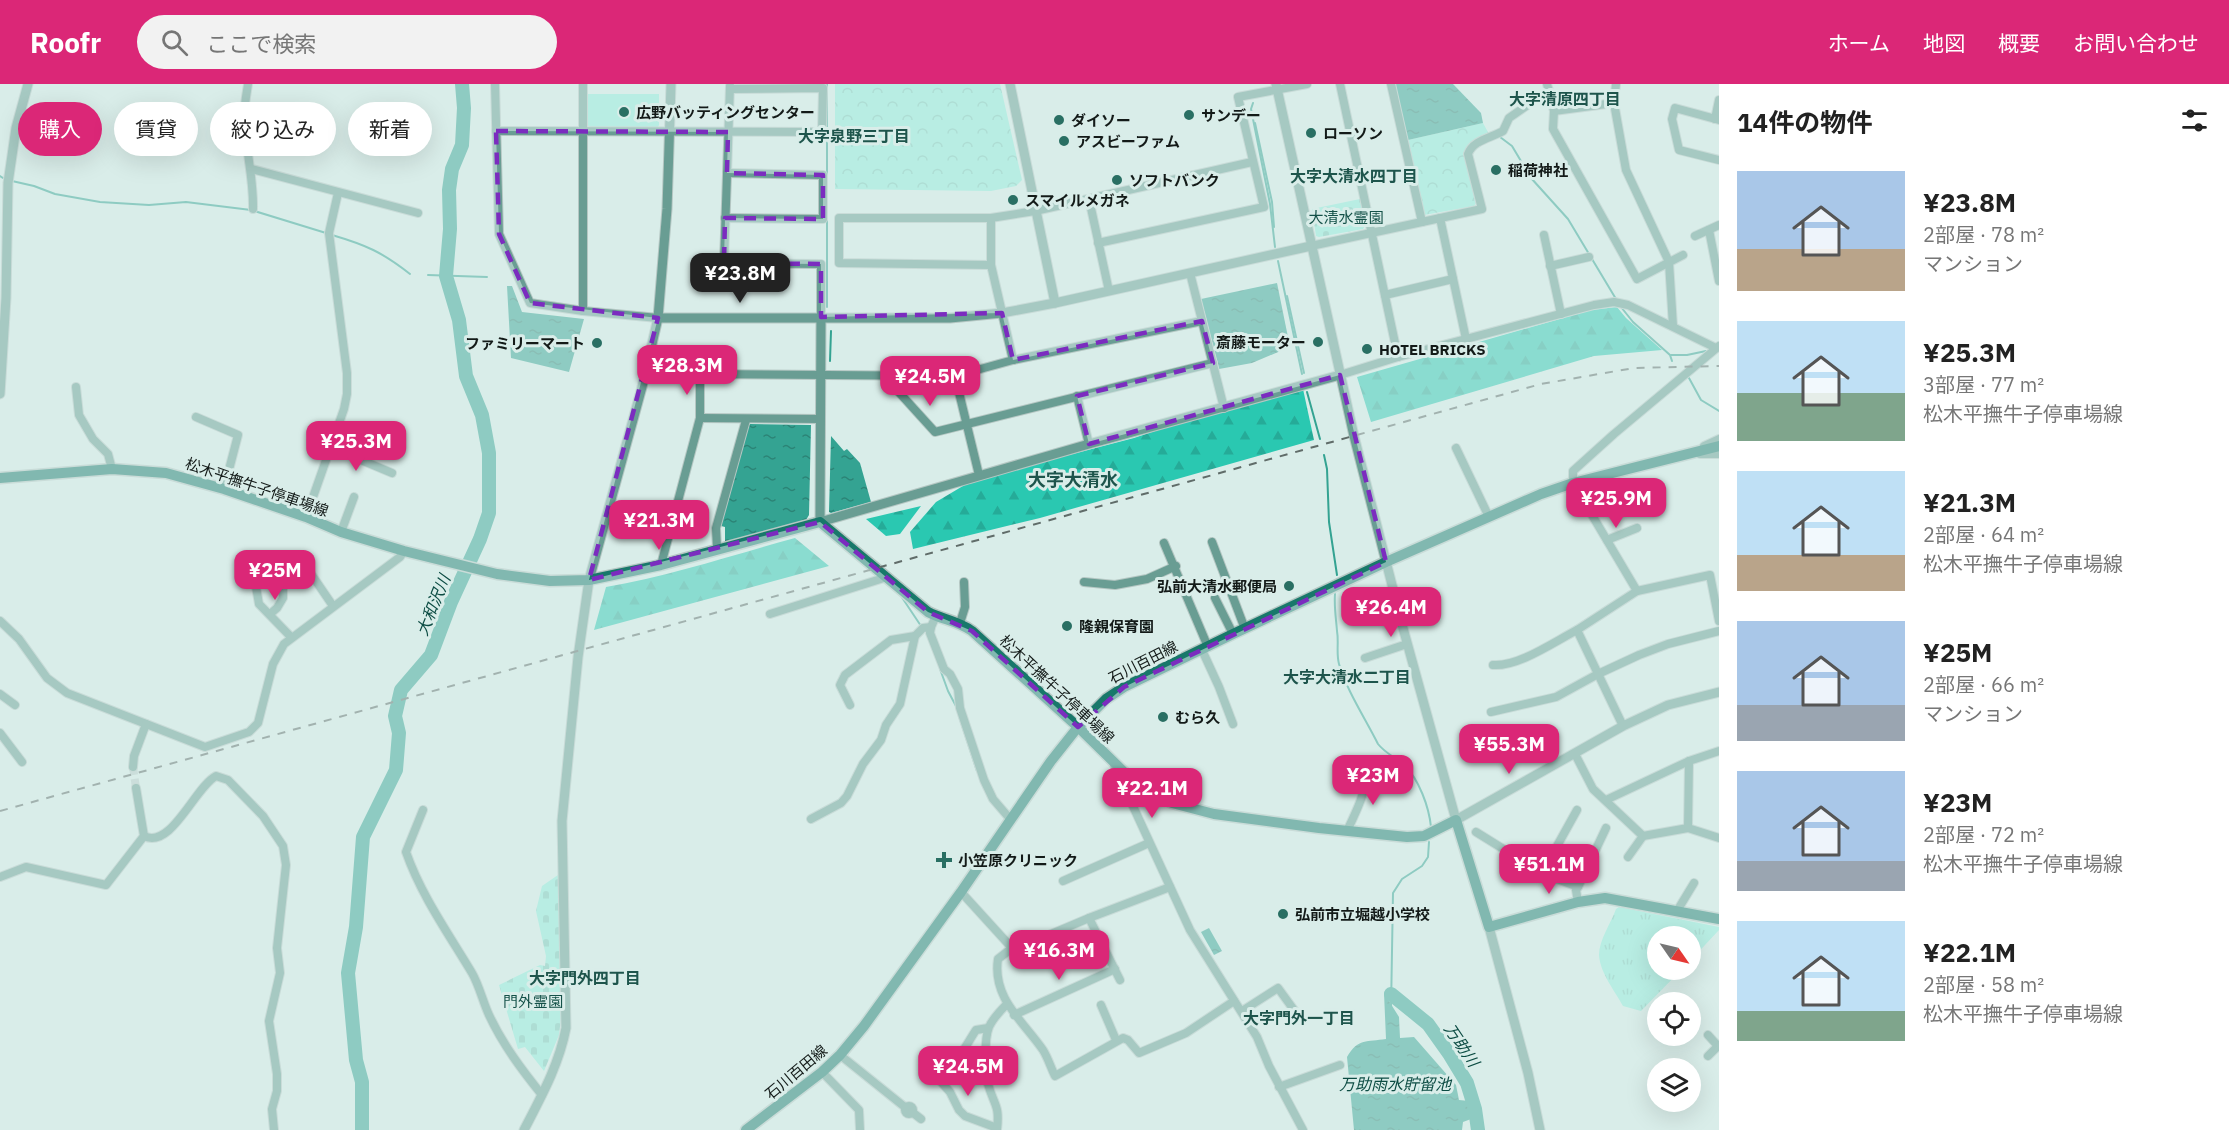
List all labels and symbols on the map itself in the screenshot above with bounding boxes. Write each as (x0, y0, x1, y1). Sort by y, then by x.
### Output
district label: 大字清原四丁目 (1509, 89, 1621, 109)
place label: 広野バッティングセンター (636, 103, 815, 122)
marker: 広野バッティングセンター (617, 105, 631, 119)
place label: サンデー (1201, 106, 1261, 125)
marker: サンデー (1182, 108, 1196, 122)
place label: ダイソー (1071, 111, 1131, 130)
marker: ダイソー (1052, 113, 1066, 127)
place label: ローソン (1323, 124, 1383, 143)
district label: 大字泉野三丁目 (798, 126, 910, 146)
marker: ローソン (1304, 126, 1318, 140)
place label: アスビーファム (1076, 132, 1180, 151)
marker: アスビーファム (1057, 134, 1071, 148)
place label: 稲荷神社 (1508, 161, 1568, 180)
marker: 稲荷神社 (1489, 163, 1503, 177)
district label: 大字大清水四丁目 (1290, 166, 1418, 186)
place label: ソフトバンク (1129, 171, 1220, 190)
marker: ソフトバンク (1110, 173, 1124, 187)
place label: スマイルメガネ (1025, 191, 1130, 210)
marker: スマイルメガネ (1006, 193, 1020, 207)
park label: 大清水霊園 (1308, 208, 1384, 227)
pin: ¥23.8M (691, 253, 789, 304)
place label: 斎藤モーター (1216, 333, 1306, 352)
place label: ファミリーマート (465, 334, 585, 353)
marker: 斎藤モーター (1311, 335, 1325, 349)
marker: ファミリーマート (590, 336, 604, 350)
place label: HOTEL BRICKS (1379, 340, 1486, 359)
marker: HOTEL BRICKS (1360, 342, 1374, 356)
pin: ¥28.3M (638, 345, 736, 396)
pin: ¥24.5M (881, 356, 979, 407)
pin: ¥25.3M (307, 421, 405, 472)
street label: 松木平撫牛子停車場線 (183, 454, 331, 520)
district label: 大字大清水 (1028, 468, 1118, 491)
pin: ¥25.9M (1567, 478, 1665, 529)
pin: ¥21.3M (610, 500, 708, 551)
pin: ¥25M (239, 550, 311, 601)
water label: 大和沢川 (412, 570, 455, 638)
place label: 弘前大清水郵便局 (1157, 577, 1277, 596)
marker: 弘前大清水郵便局 (1282, 579, 1296, 593)
pin: ¥26.4M (1342, 587, 1440, 638)
place label: 隆親保育園 (1079, 617, 1154, 636)
marker: 隆親保育園 (1060, 619, 1074, 633)
street label: 松木平撫牛子停車場線 (996, 631, 1118, 747)
street label: 石川百田線 (1105, 637, 1181, 687)
district label: 大字大清水二丁目 (1283, 667, 1411, 687)
place label: むら久 (1175, 708, 1220, 727)
marker: むら久 (1156, 710, 1170, 724)
pin: ¥55.3M (1460, 724, 1558, 775)
pin: ¥23M (1337, 755, 1409, 806)
pin: ¥22.1M (1103, 768, 1201, 819)
pin: ¥51.1M (1500, 844, 1598, 895)
marker: 小笠原クリニック (935, 851, 953, 869)
place label: 小笠原クリニック (958, 851, 1078, 870)
place label: 弘前市立堀越小学校 (1295, 905, 1430, 924)
marker: 弘前市立堀越小学校 (1276, 907, 1290, 921)
north arrow (1647, 926, 1701, 980)
pin: ¥16.3M (1010, 930, 1108, 981)
district label: 大字門外四丁目 (529, 968, 641, 988)
park label: 門外霊園 (503, 992, 563, 1011)
district label: 大字門外一丁目 (1243, 1008, 1355, 1028)
water label: 万助川 (1440, 1020, 1485, 1072)
street label: 石川百田線 (761, 1041, 831, 1103)
pin: ¥24.5M (919, 1046, 1017, 1097)
water label: 万助雨水貯留池 (1339, 1074, 1453, 1094)

